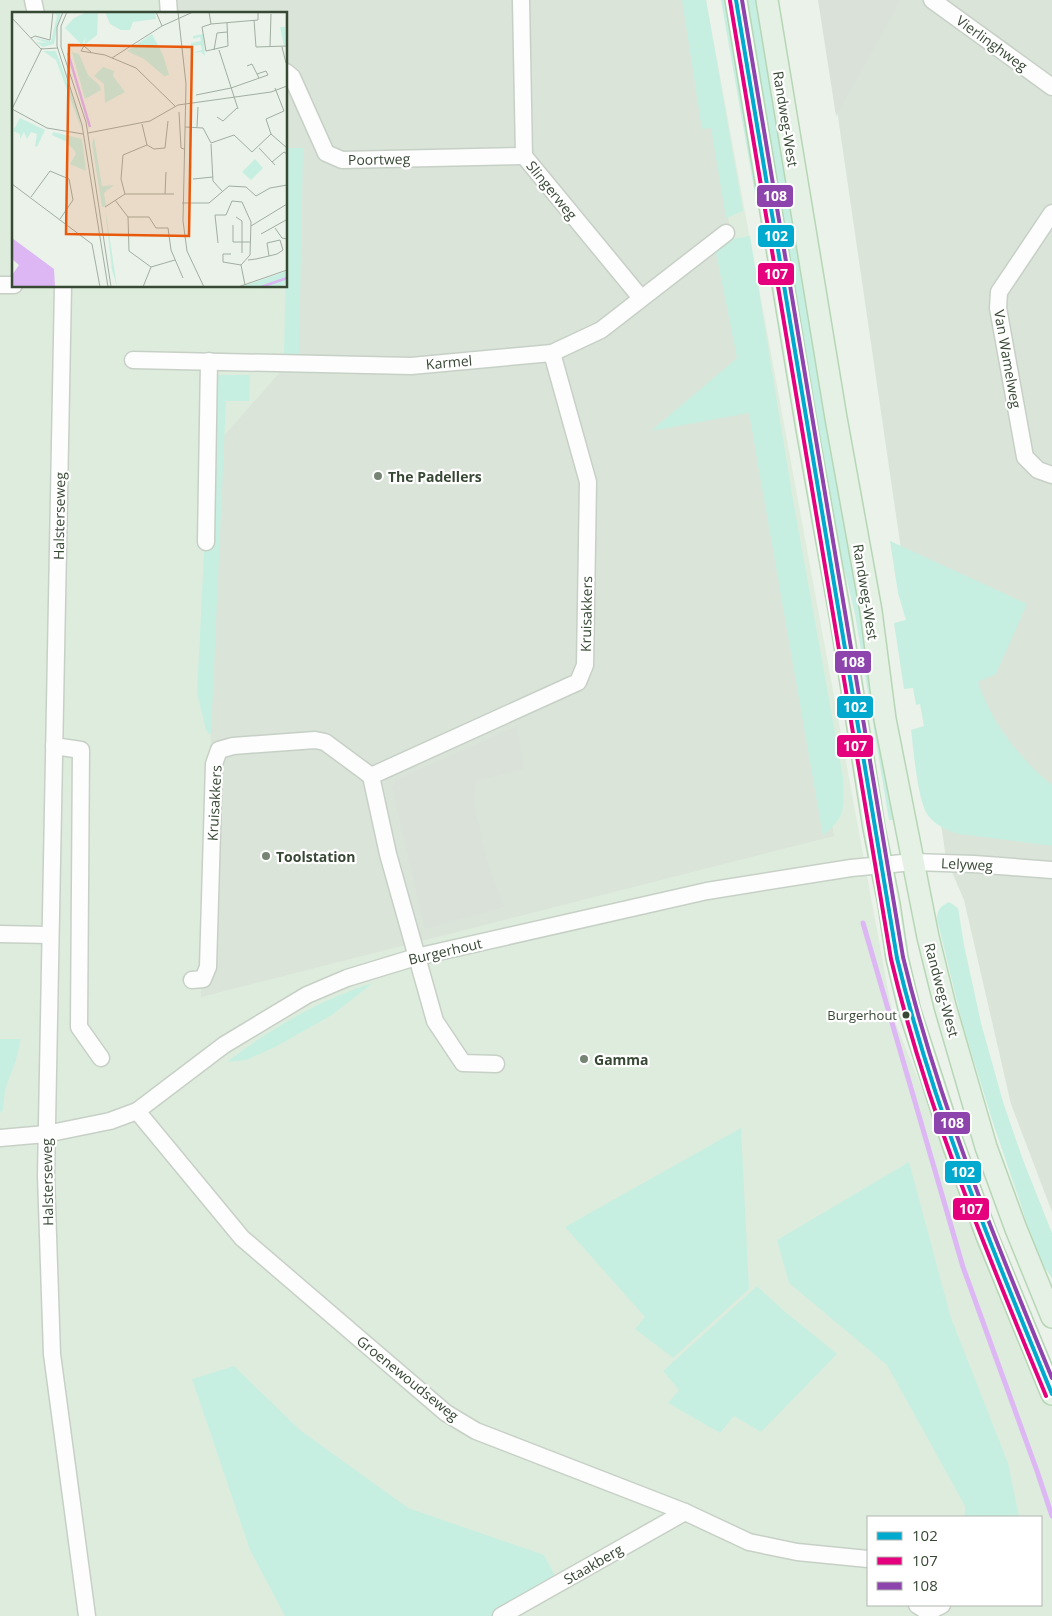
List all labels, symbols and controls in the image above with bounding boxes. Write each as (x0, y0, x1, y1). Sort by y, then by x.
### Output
street label: Vierlinghweg (953, 11, 1032, 75)
inset map (12, 12, 288, 288)
street label: Randweg-West (769, 70, 803, 168)
street label: Poortweg (348, 149, 411, 169)
street label: Slingerweg (522, 156, 582, 224)
line badge: 108 (756, 184, 794, 208)
text: 108 (763, 186, 787, 205)
line badge: 102 (757, 224, 795, 248)
text: 102 (764, 226, 788, 245)
line badge: 107 (757, 262, 795, 286)
text: 107 (764, 264, 788, 283)
street label: Van Wamelweg (990, 308, 1026, 410)
street label: Karmel (425, 351, 473, 373)
place label: The Padellers (388, 467, 482, 486)
marker: The Padellers (372, 470, 384, 482)
street label: Halsterseweg (49, 472, 69, 560)
street label: Randweg-West (849, 543, 883, 641)
street label: Kruisakkers (576, 576, 596, 652)
line badge: 108 (834, 650, 872, 674)
text: 108 (841, 652, 865, 671)
line badge: 102 (836, 695, 874, 719)
text: 102 (843, 697, 867, 716)
line badge: 107 (836, 734, 874, 758)
text: 107 (843, 736, 867, 755)
street label: Kruisakkers (203, 764, 225, 841)
place label: Toolstation (276, 847, 355, 866)
marker: Toolstation (260, 850, 272, 862)
street label: Lelyweg (941, 853, 994, 875)
street label: Burgerhout (406, 933, 484, 969)
street label: Randweg-West (920, 941, 964, 1039)
place label: Burgerhout (827, 1006, 897, 1024)
marker: Burgerhout (901, 1010, 911, 1020)
place label: Gamma (594, 1050, 649, 1069)
marker: Gamma (578, 1053, 590, 1065)
line badge: 108 (933, 1111, 971, 1135)
text: 108 (940, 1113, 964, 1132)
street label: Halsterseweg (37, 1138, 57, 1226)
line badge: 102 (944, 1160, 982, 1184)
text: 102 (951, 1162, 975, 1181)
line badge: 107 (952, 1197, 990, 1221)
text: 107 (959, 1199, 983, 1218)
street label: Groenewoudseweg (353, 1331, 463, 1425)
legend (867, 1516, 1042, 1606)
text: 102 (912, 1525, 938, 1545)
street label: Staakberg (560, 1539, 626, 1589)
text: 107 (912, 1550, 938, 1570)
text: 108 (912, 1575, 938, 1595)

